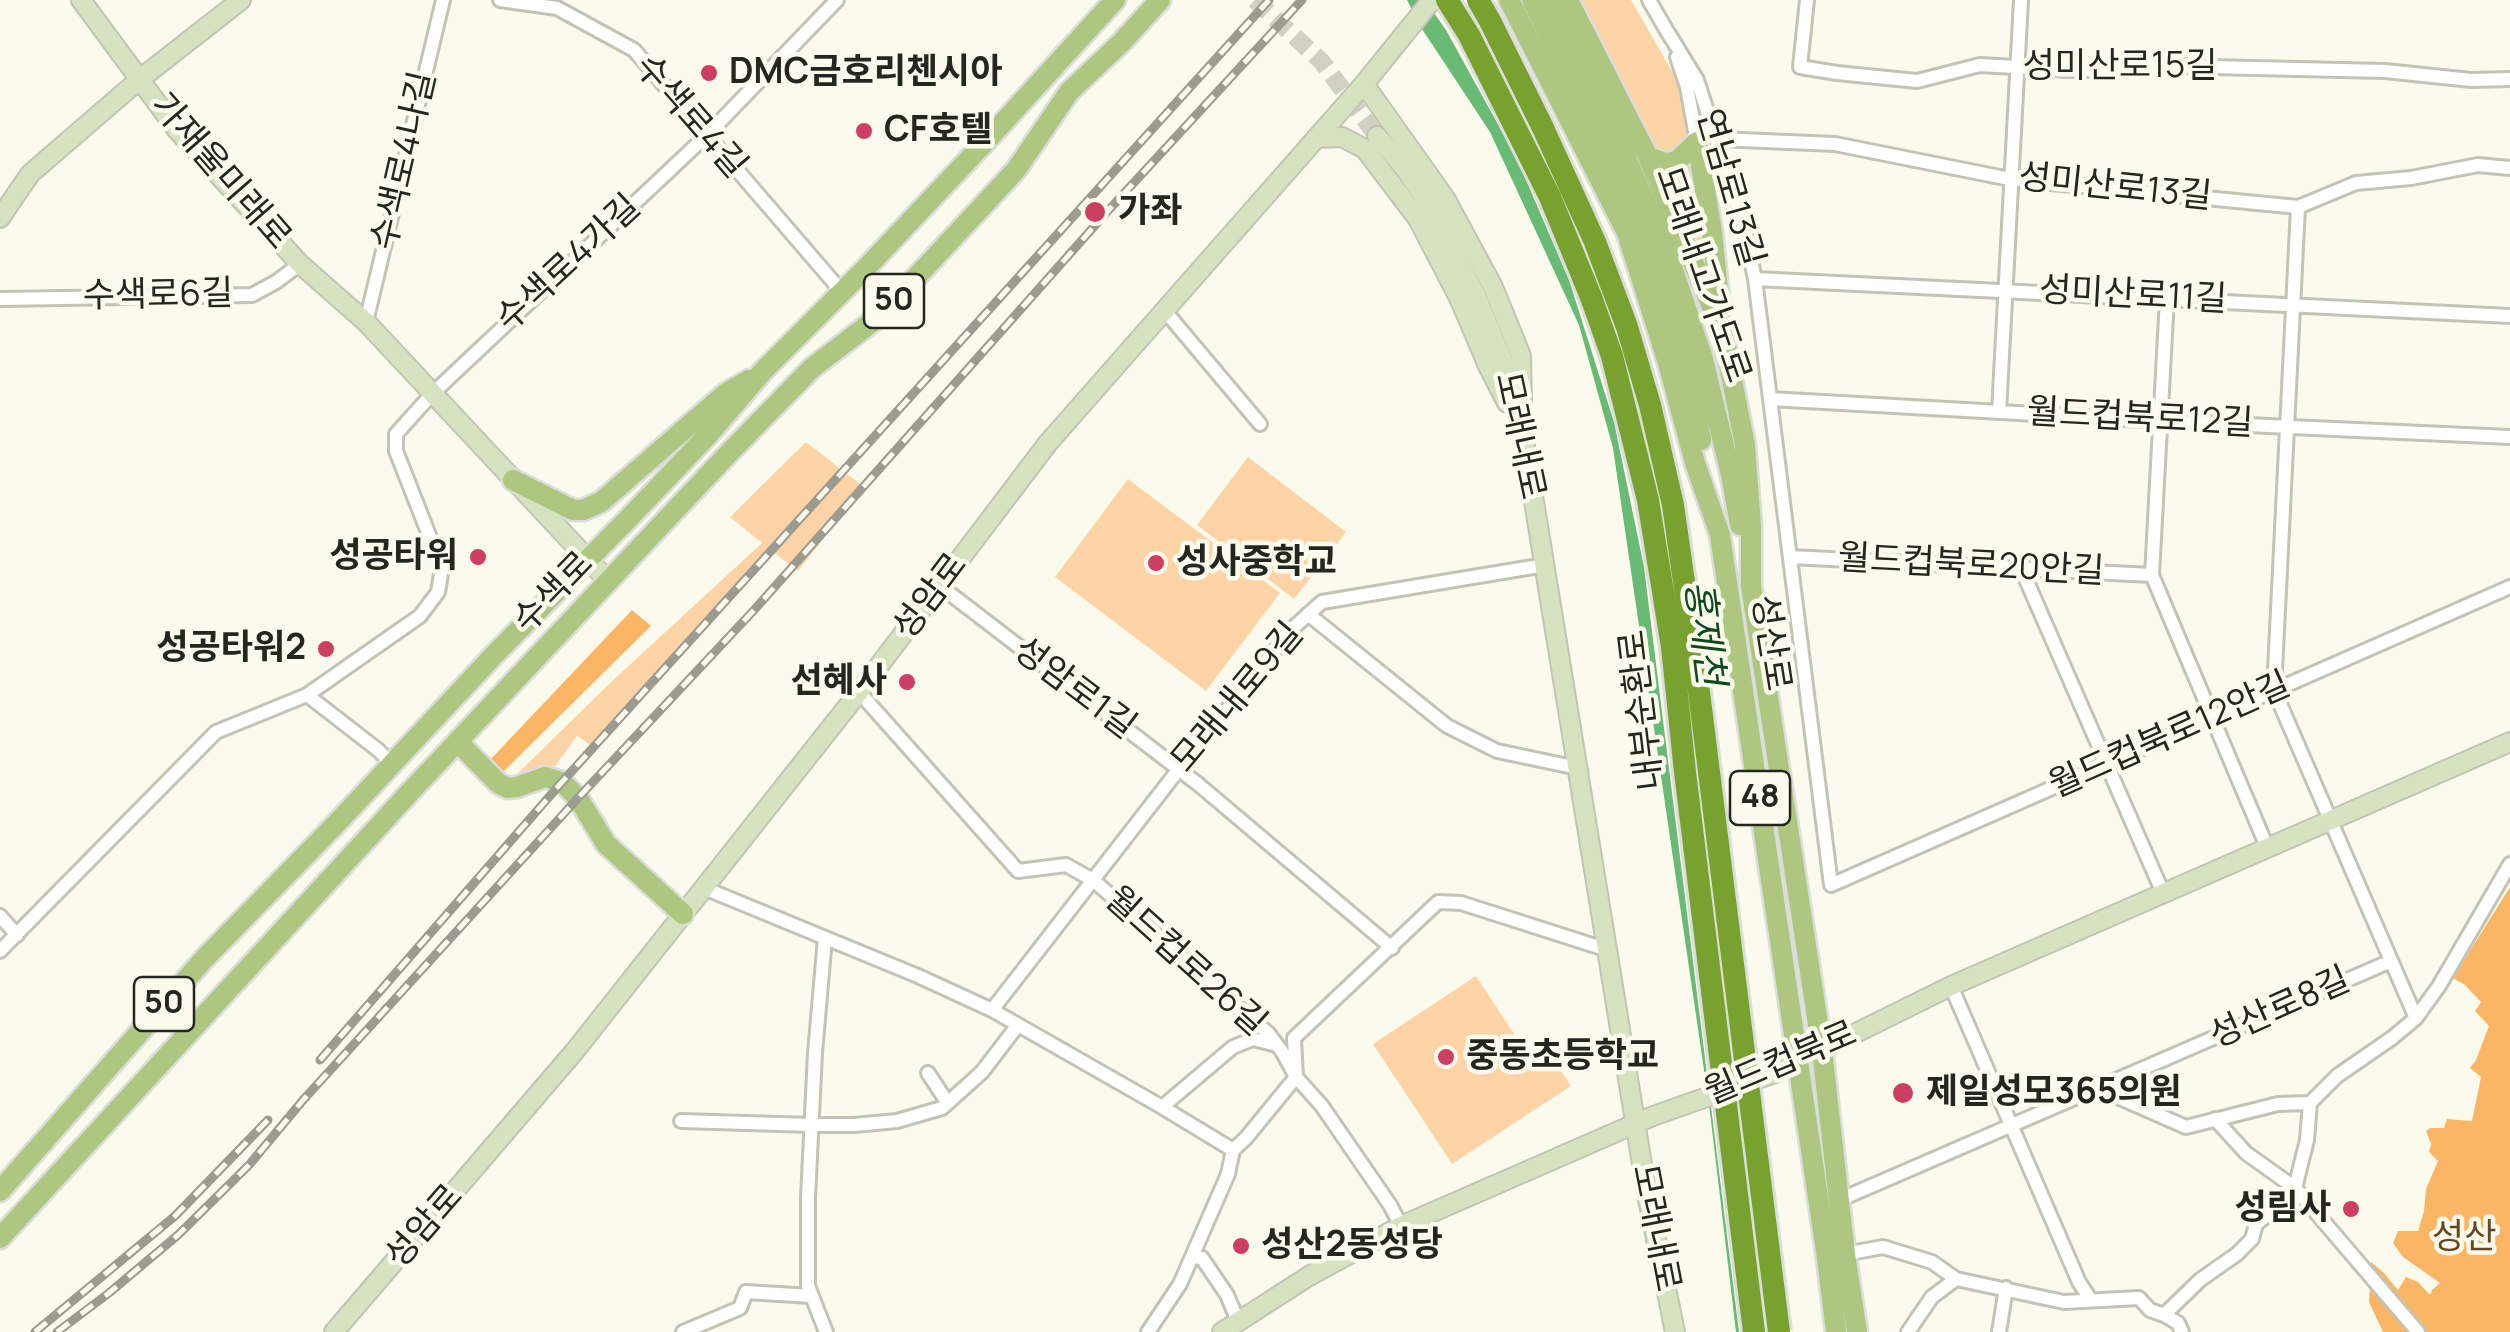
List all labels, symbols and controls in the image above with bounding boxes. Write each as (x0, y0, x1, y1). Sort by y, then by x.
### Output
street label: 성미산로15길 (2023, 46, 2217, 88)
street label: 수색로4길 (625, 47, 755, 187)
place label: DMC금호리첸시아 (729, 52, 1002, 94)
marker: DMC금호리첸시아 (698, 62, 720, 84)
street label: 수색로4나길 (364, 68, 446, 254)
street label: 가재울미래로 (141, 85, 299, 259)
street label: 연남로13길 (1687, 104, 1771, 272)
place label: CF호텔 (884, 110, 993, 152)
marker: CF호텔 (853, 120, 875, 142)
street label: 성미산로13길 (2016, 157, 2214, 219)
street label: 모래내고가도로 (1645, 162, 1759, 388)
street label: 수색로4가길 (488, 187, 650, 341)
place label: 가좌 (1118, 191, 1182, 233)
marker: 가좌 (1082, 199, 1108, 225)
street label: 성미산로11길 (2038, 270, 2228, 322)
street label: 수색로6길 (82, 274, 234, 318)
road number: 50 (864, 274, 924, 328)
street label: 모래내로 (1485, 369, 1553, 503)
street label: 월드컵북로12길 (2026, 392, 2254, 446)
place label: 성공타워 (329, 536, 458, 578)
street label: 월드컵북로20안길 (1837, 538, 2105, 594)
place label: 성사중학교 (1176, 542, 1337, 584)
street label: 수색로 (505, 544, 603, 642)
marker: 성공타워 (467, 546, 489, 568)
street label: 성암로 (885, 546, 977, 648)
marker: 성사중학교 (1145, 552, 1167, 574)
water label: 홍제천 (1674, 578, 1732, 688)
street label: 성산로 (1742, 592, 1798, 694)
street label: 모래내로9길 (1163, 615, 1313, 781)
place label: 성공타워2 (156, 628, 306, 670)
street label: 내부순환로 (1612, 628, 1674, 792)
street label: 성암로1길 (1004, 629, 1144, 749)
marker: 성공타워2 (315, 638, 337, 660)
place label: 선혜사 (790, 661, 887, 703)
street label: 월드컵북로12안길 (2043, 664, 2297, 808)
marker: 선혜사 (896, 671, 918, 693)
road number: 48 (1730, 771, 1790, 825)
street label: 월드컵로26길 (1096, 879, 1274, 1045)
street label: 성산로8길 (2203, 959, 2357, 1059)
road number: 50 (134, 977, 194, 1031)
street label: 월드컵북로 (1699, 1013, 1863, 1115)
place label: 중동초등학교 (1466, 1036, 1659, 1078)
marker: 중동초등학교 (1435, 1046, 1457, 1068)
place label: 제일성모365의원 (1926, 1072, 2182, 1114)
marker: 제일성모365의원 (1890, 1080, 1916, 1106)
street label: 모래내로 (1622, 1161, 1688, 1295)
street label: 성암로 (377, 1177, 473, 1277)
place label: 성림사 (2234, 1188, 2331, 1230)
marker: 성림사 (2340, 1198, 2362, 1220)
park label: 성산 (2432, 1217, 2496, 1259)
place label: 성산2동성당 (1261, 1225, 1443, 1267)
marker: 성산2동성당 (1230, 1235, 1252, 1257)

